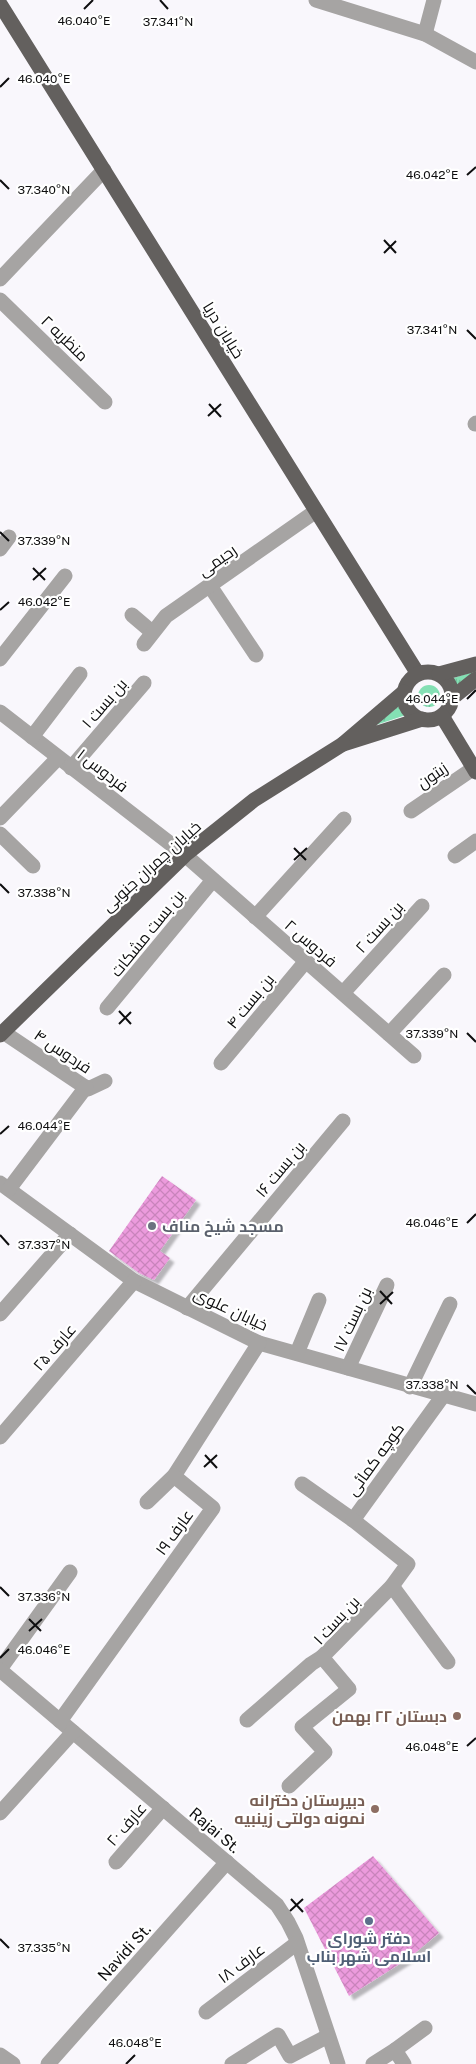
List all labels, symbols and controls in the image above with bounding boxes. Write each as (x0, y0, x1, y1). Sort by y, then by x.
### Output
text: 46.040°E (58, 14, 110, 28)
text: 37.341°N (143, 15, 193, 29)
text: 46.040°E (18, 72, 70, 86)
text: 46.042°E (406, 168, 458, 182)
text: 37.340°N (18, 183, 70, 197)
street label: خیابان دریا (198, 299, 248, 362)
street label: منظریه ۲ (37, 312, 92, 365)
text: 37.341°N (407, 323, 457, 337)
text: 37.339°N (18, 534, 70, 548)
street label: رحیمی (194, 540, 241, 581)
text: 46.042°E (18, 595, 70, 609)
street label: بن بست ۱ (78, 675, 132, 733)
text: 46.044°E (405, 692, 459, 706)
street label: فردوس ۱ (73, 745, 132, 797)
street label: زیتون (413, 758, 452, 793)
street label: خیابان چمران جنوبی (98, 817, 206, 917)
text: 37.338°N (17, 886, 71, 900)
street label: بن بست مشکات (107, 886, 189, 981)
street label: بن بست ۲ (351, 898, 408, 958)
street label: فردوس ۲ (280, 916, 341, 972)
street label: بن بست ۴ (223, 970, 279, 1033)
street label: فردوس ۴ (30, 1025, 95, 1078)
text: 37.339°N (406, 1027, 458, 1041)
text: 46.044°E (17, 1119, 71, 1133)
street label: بن بست ۱۶ (252, 1138, 310, 1202)
text: 46.046°E (405, 1216, 459, 1230)
place label: مسجد شیخ مناف (162, 1217, 284, 1237)
marker: مسجد شیخ مناف (146, 1220, 158, 1232)
text: 37.337°N (18, 1238, 70, 1252)
street label: خیابان علوی (190, 1284, 271, 1336)
street label: بن بست ۱۷ (329, 1284, 377, 1355)
street label: عارف ۲۵ (29, 1320, 80, 1375)
text: 37.338°N (405, 1378, 459, 1392)
street label: کوچه کمائی (343, 1419, 410, 1501)
street label: عارف ۱۹ (151, 1506, 197, 1559)
text: 37.336°N (18, 1590, 70, 1604)
street label: بن بست ۱ (309, 1592, 364, 1649)
text: 46.046°E (17, 1643, 71, 1657)
place label: دبستان ۲۲ بهمن (332, 1707, 447, 1726)
marker: دبستان ۲۲ بهمن (451, 1710, 463, 1722)
text: 46.048°E (405, 1740, 459, 1754)
place label: دبیرستان دخترانه نمونه دولتی زینبیه (234, 1791, 365, 1828)
street label: عارف ۲۰ (102, 1799, 150, 1850)
marker: دبیرستان دخترانه نمونه دولتی زینبیه (369, 1803, 381, 1815)
street label: Rajai St. (185, 1804, 244, 1857)
marker: دفتر شورای اسلامی شهر بناب (363, 1915, 375, 1927)
street label: Navidi St. (94, 1920, 155, 1985)
place label: دفتر شورای اسلامی شهر بناب (307, 1929, 431, 1966)
street label: عارف ۱۸ (214, 1940, 268, 1987)
text: 37.335°N (17, 1941, 71, 1955)
text: 46.048°E (108, 2036, 162, 2050)

